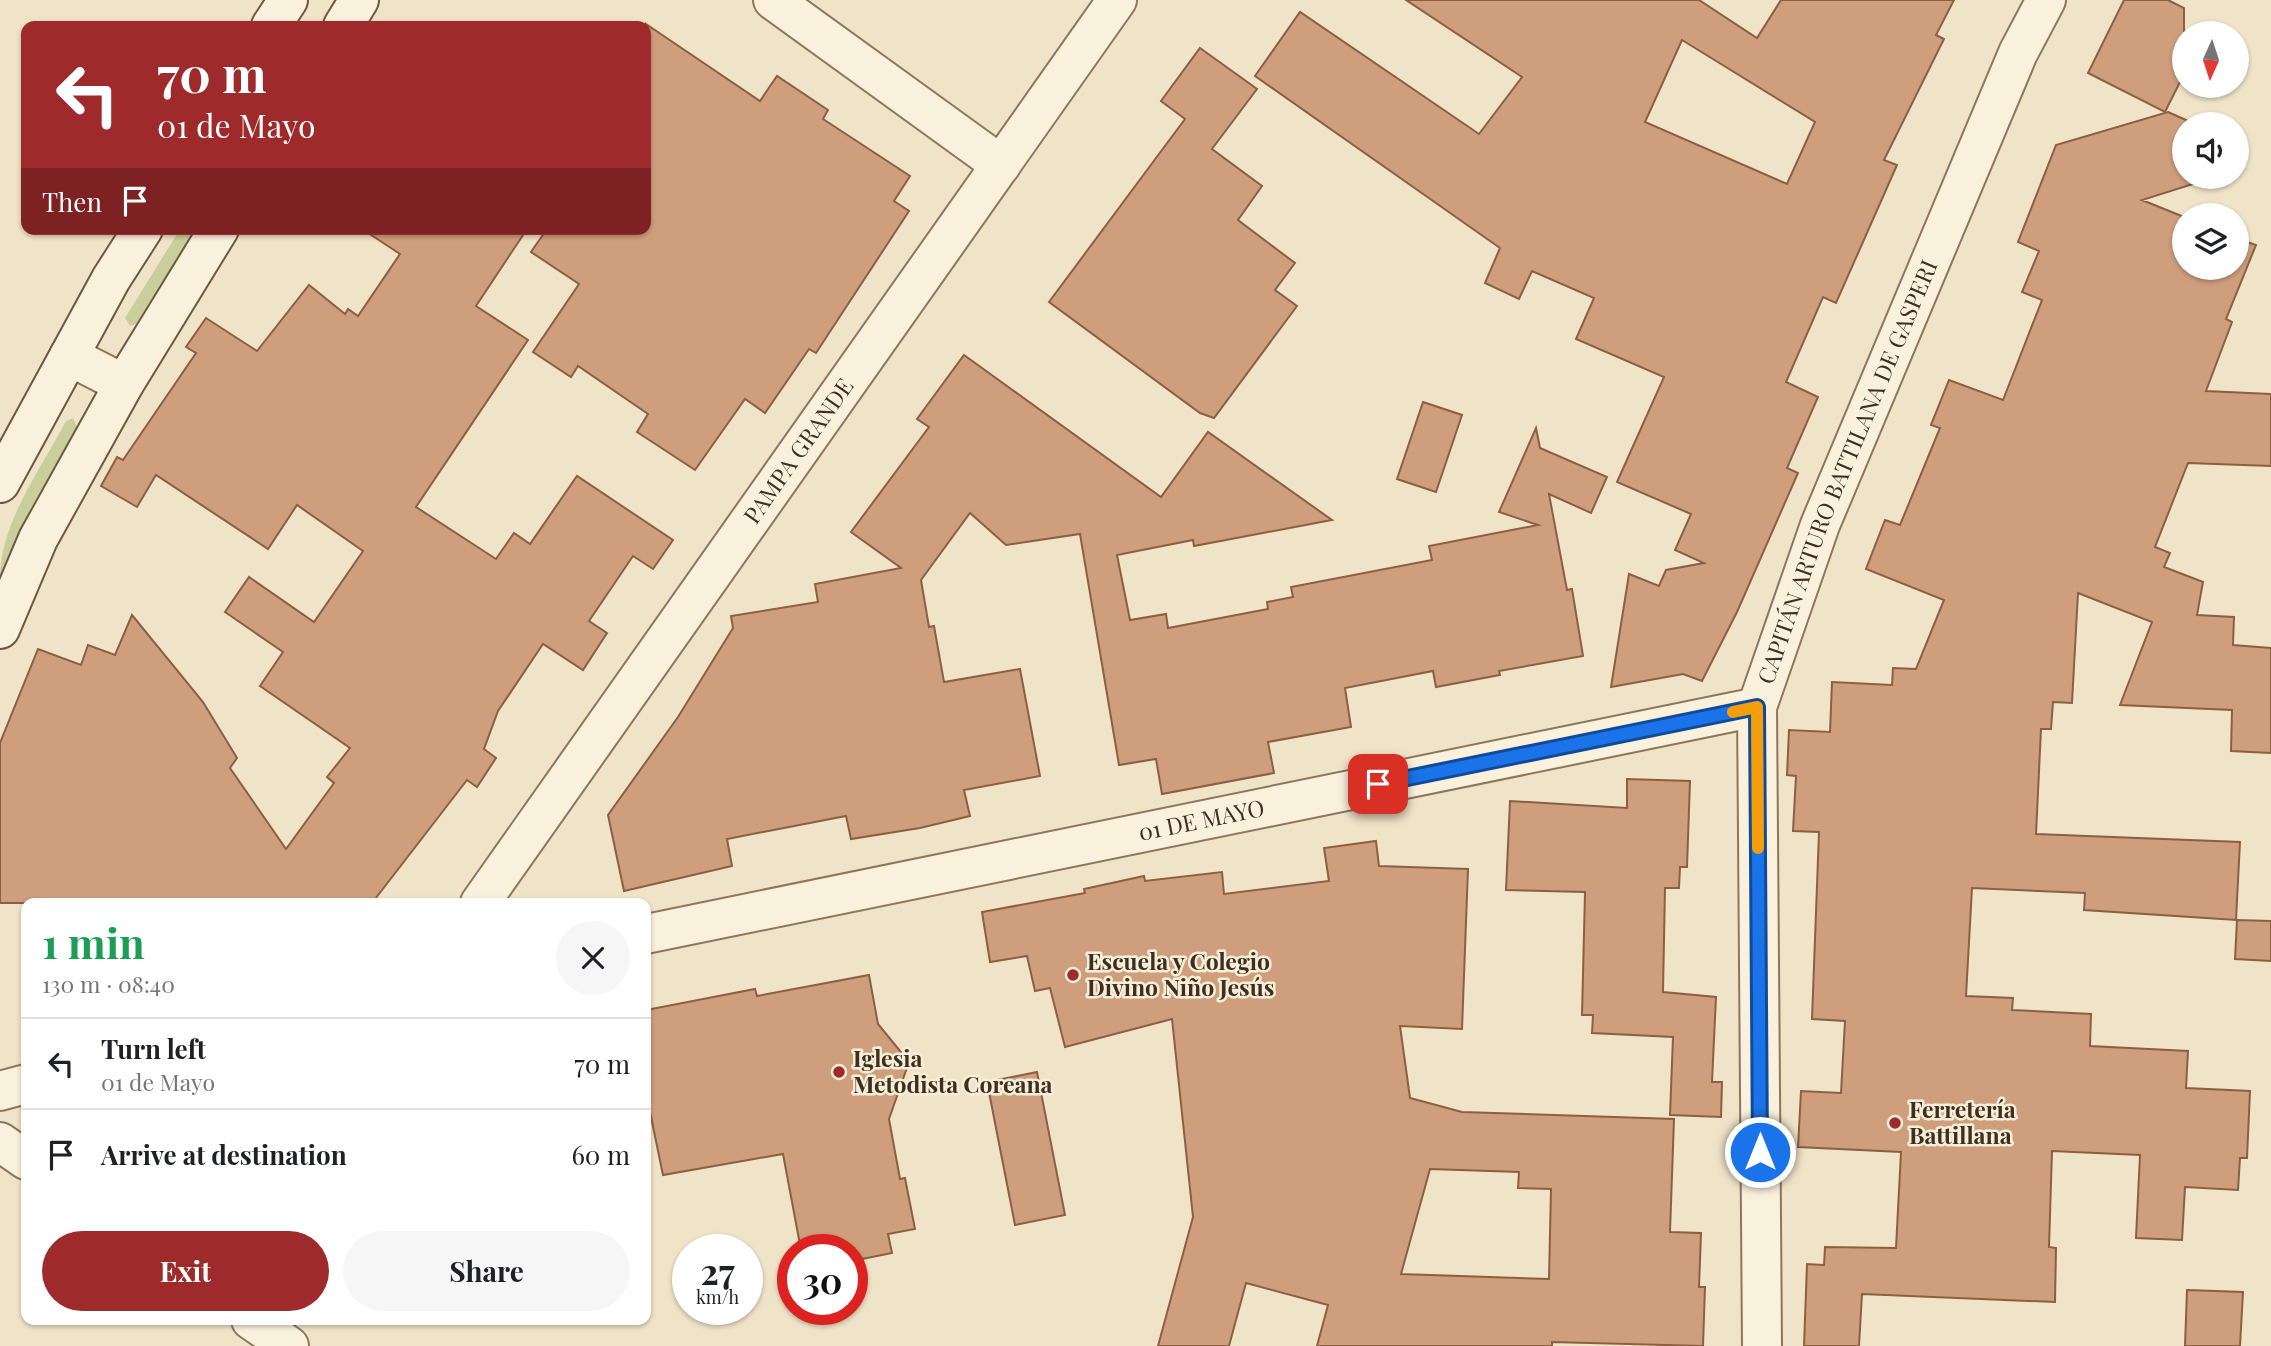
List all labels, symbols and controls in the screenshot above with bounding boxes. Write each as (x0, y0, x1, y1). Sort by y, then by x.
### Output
north arrow (2172, 21, 2249, 98)
map controls (2172, 21, 2249, 280)
text: 70 m (157, 40, 267, 105)
icon: left (42, 49, 133, 140)
text: 01 de Mayo (157, 103, 316, 146)
button: sound (2172, 112, 2249, 189)
icon: arrive (116, 182, 154, 220)
text: Then (42, 184, 102, 219)
button: layers (2172, 203, 2249, 280)
street label: CAPITÁN ARTURO BATTILANA DE GASPERI (1749, 255, 1944, 688)
street label: PAMPA GRANDE (736, 371, 860, 529)
pin (1348, 754, 1408, 814)
icon: arrive (1359, 765, 1397, 803)
street label: 01 DE MAYO (1136, 791, 1267, 847)
text: 1 min (42, 914, 145, 970)
button: close (556, 921, 630, 995)
place label: Escuela y Colegio Divino Niño Jesús (1087, 945, 1274, 1002)
marker: Escuela y Colegio Divino Niño Jesús (1065, 967, 1081, 983)
text: 130 m · 08:40 (42, 968, 175, 999)
text: Turn left (101, 1031, 206, 1066)
place label: Iglesia Metodista Coreana (853, 1042, 1053, 1099)
icon: left (42, 1045, 80, 1083)
text: 70 m (574, 1046, 630, 1081)
marker: Iglesia Metodista Coreana (831, 1064, 847, 1080)
text: 01 de Mayo (101, 1066, 215, 1097)
place label: Ferretería Battillana (1909, 1093, 2016, 1150)
position arrow (1723, 1115, 1797, 1189)
marker: Ferretería Battillana (1887, 1115, 1903, 1131)
icon: arrive (42, 1136, 80, 1174)
text: Arrive at destination (101, 1137, 347, 1172)
text: 60 m (571, 1137, 630, 1172)
button: Exit (42, 1231, 329, 1311)
button: Share (343, 1231, 630, 1311)
speed limit sign: 30 (777, 1234, 868, 1325)
text: 27 (700, 1247, 735, 1294)
text: km/h (696, 1285, 739, 1309)

